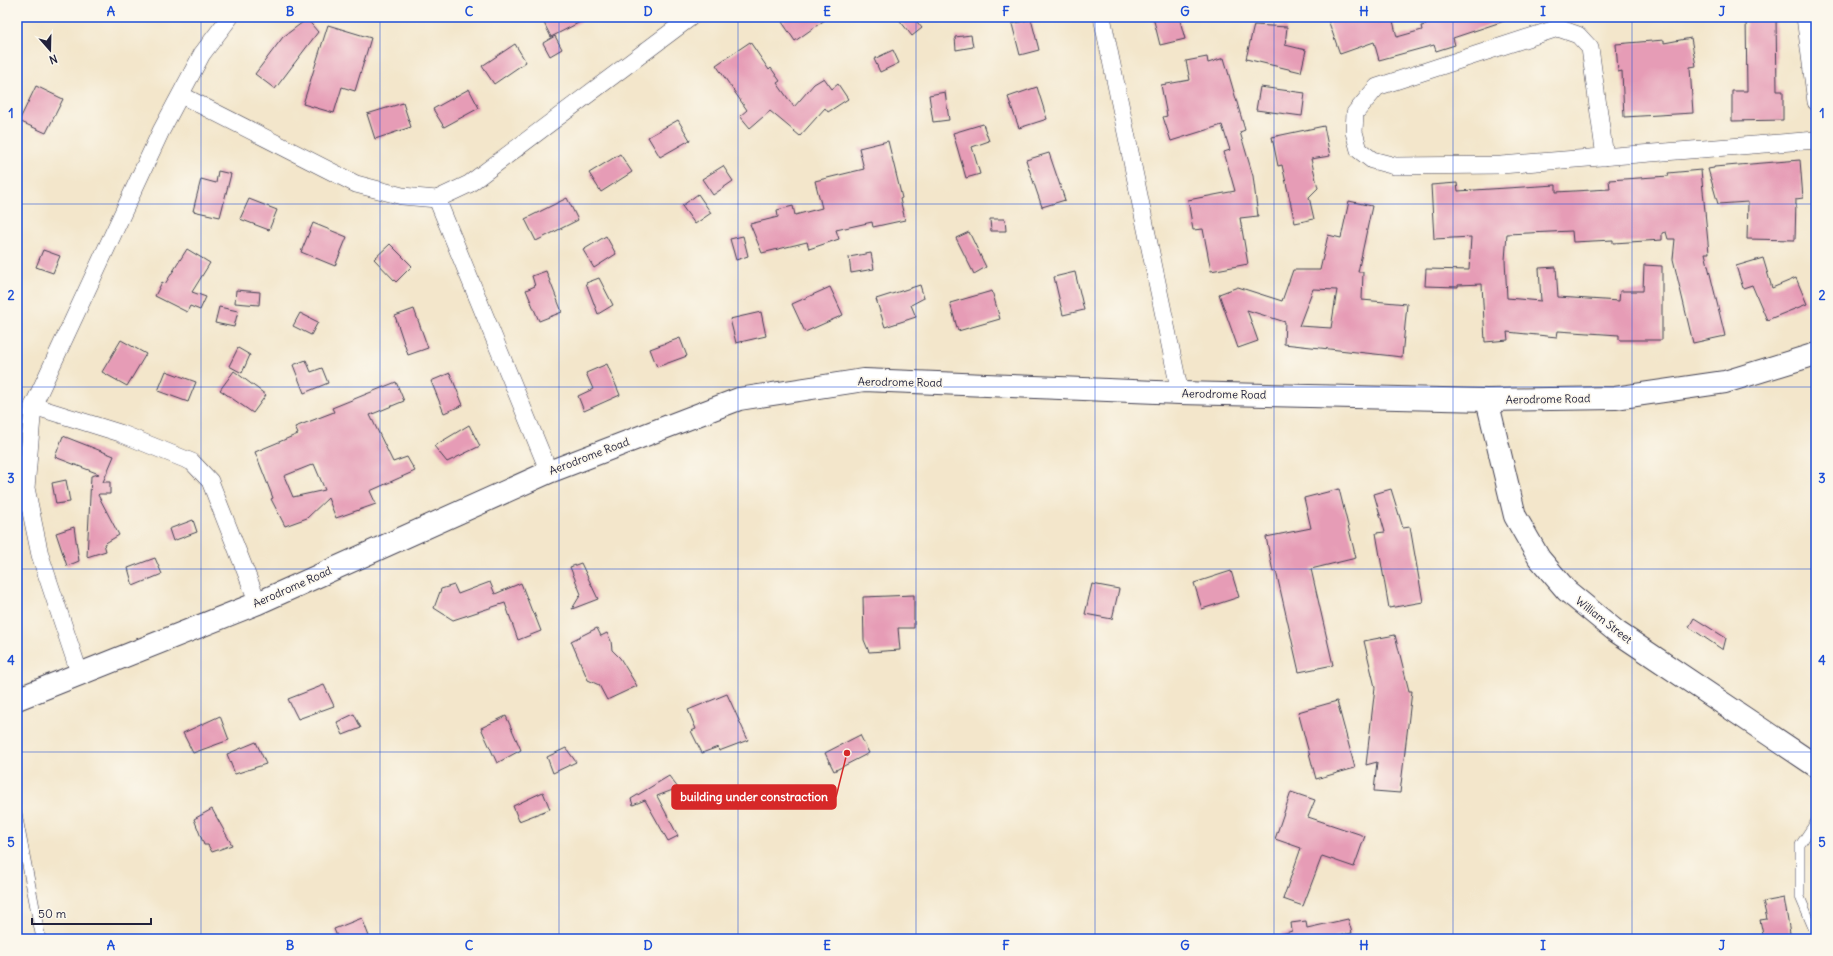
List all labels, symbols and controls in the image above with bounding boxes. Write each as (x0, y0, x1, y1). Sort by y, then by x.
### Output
text: A (107, 3, 116, 20)
text: B (286, 3, 295, 20)
text: C (465, 3, 474, 20)
text: D (643, 3, 653, 20)
text: E (823, 3, 831, 20)
text: F (1002, 3, 1010, 20)
text: G (1180, 3, 1190, 20)
text: H (1359, 3, 1369, 20)
text: I (1540, 3, 1546, 20)
text: J (1719, 3, 1726, 20)
north arrow (30, 30, 70, 70)
text: N (47, 52, 59, 67)
text: 1 (8, 105, 14, 122)
text: 1 (1819, 105, 1825, 122)
text: 2 (7, 287, 15, 304)
text: 2 (1818, 287, 1826, 304)
street label: Aerodrome Road (858, 374, 943, 390)
street label: Aerodrome Road (1182, 386, 1267, 402)
street label: Aerodrome Road (1506, 391, 1591, 407)
street label: Aerodrome Road (547, 434, 631, 478)
text: 3 (7, 470, 15, 487)
text: 3 (1818, 470, 1826, 487)
street label: Aerodrome Road (251, 563, 334, 611)
street label: William Street (1573, 594, 1635, 647)
text: 4 (7, 652, 15, 669)
text: 4 (1818, 652, 1826, 669)
callout: building under constraction (672, 785, 836, 809)
text: building under constraction (680, 789, 828, 805)
text: 5 (7, 834, 15, 851)
text: 5 (1818, 834, 1826, 851)
scale bar (32, 900, 151, 926)
text: 50 m (38, 906, 67, 921)
text: A (107, 937, 116, 954)
text: B (286, 937, 295, 954)
text: C (465, 937, 474, 954)
text: D (643, 937, 653, 954)
text: E (823, 937, 831, 954)
text: F (1002, 937, 1010, 954)
text: G (1180, 937, 1190, 954)
text: H (1359, 937, 1369, 954)
text: I (1540, 937, 1546, 954)
text: J (1719, 937, 1726, 954)

